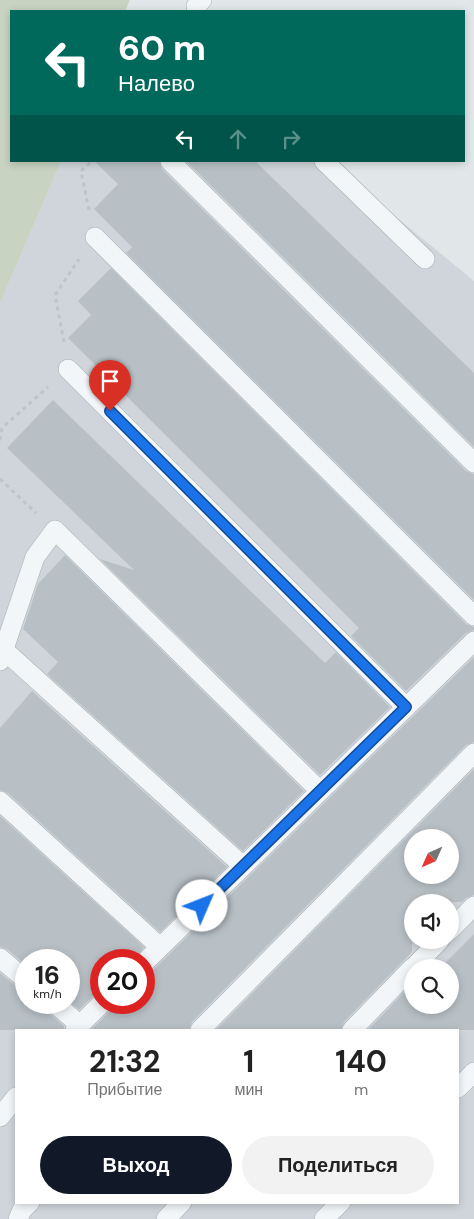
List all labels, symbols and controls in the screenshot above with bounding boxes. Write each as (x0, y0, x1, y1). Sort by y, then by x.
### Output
text: 60 m (118, 25, 206, 71)
icon: left (35, 30, 100, 95)
text: Налево (118, 69, 195, 98)
icon: left (171, 125, 199, 153)
icon: ahead (224, 125, 252, 153)
icon: right (277, 125, 305, 153)
pin (89, 360, 131, 411)
icon: arrive (96, 367, 124, 395)
north arrow (404, 829, 459, 884)
map controls (404, 829, 459, 1014)
position arrow (175, 879, 227, 931)
button: sound (404, 894, 459, 949)
speed limit sign: 20 (90, 949, 155, 1014)
text: 16 (35, 959, 60, 992)
button: search (404, 959, 459, 1014)
text: km/h (33, 986, 62, 1002)
text: 21:32 (89, 1042, 160, 1081)
text: 1 (243, 1042, 254, 1081)
text: 140 (335, 1042, 387, 1081)
text: Прибытие (87, 1079, 162, 1100)
text: мин (234, 1079, 263, 1100)
text: m (354, 1079, 368, 1100)
button: Выход (40, 1136, 232, 1194)
button: Поделиться (242, 1136, 434, 1194)

